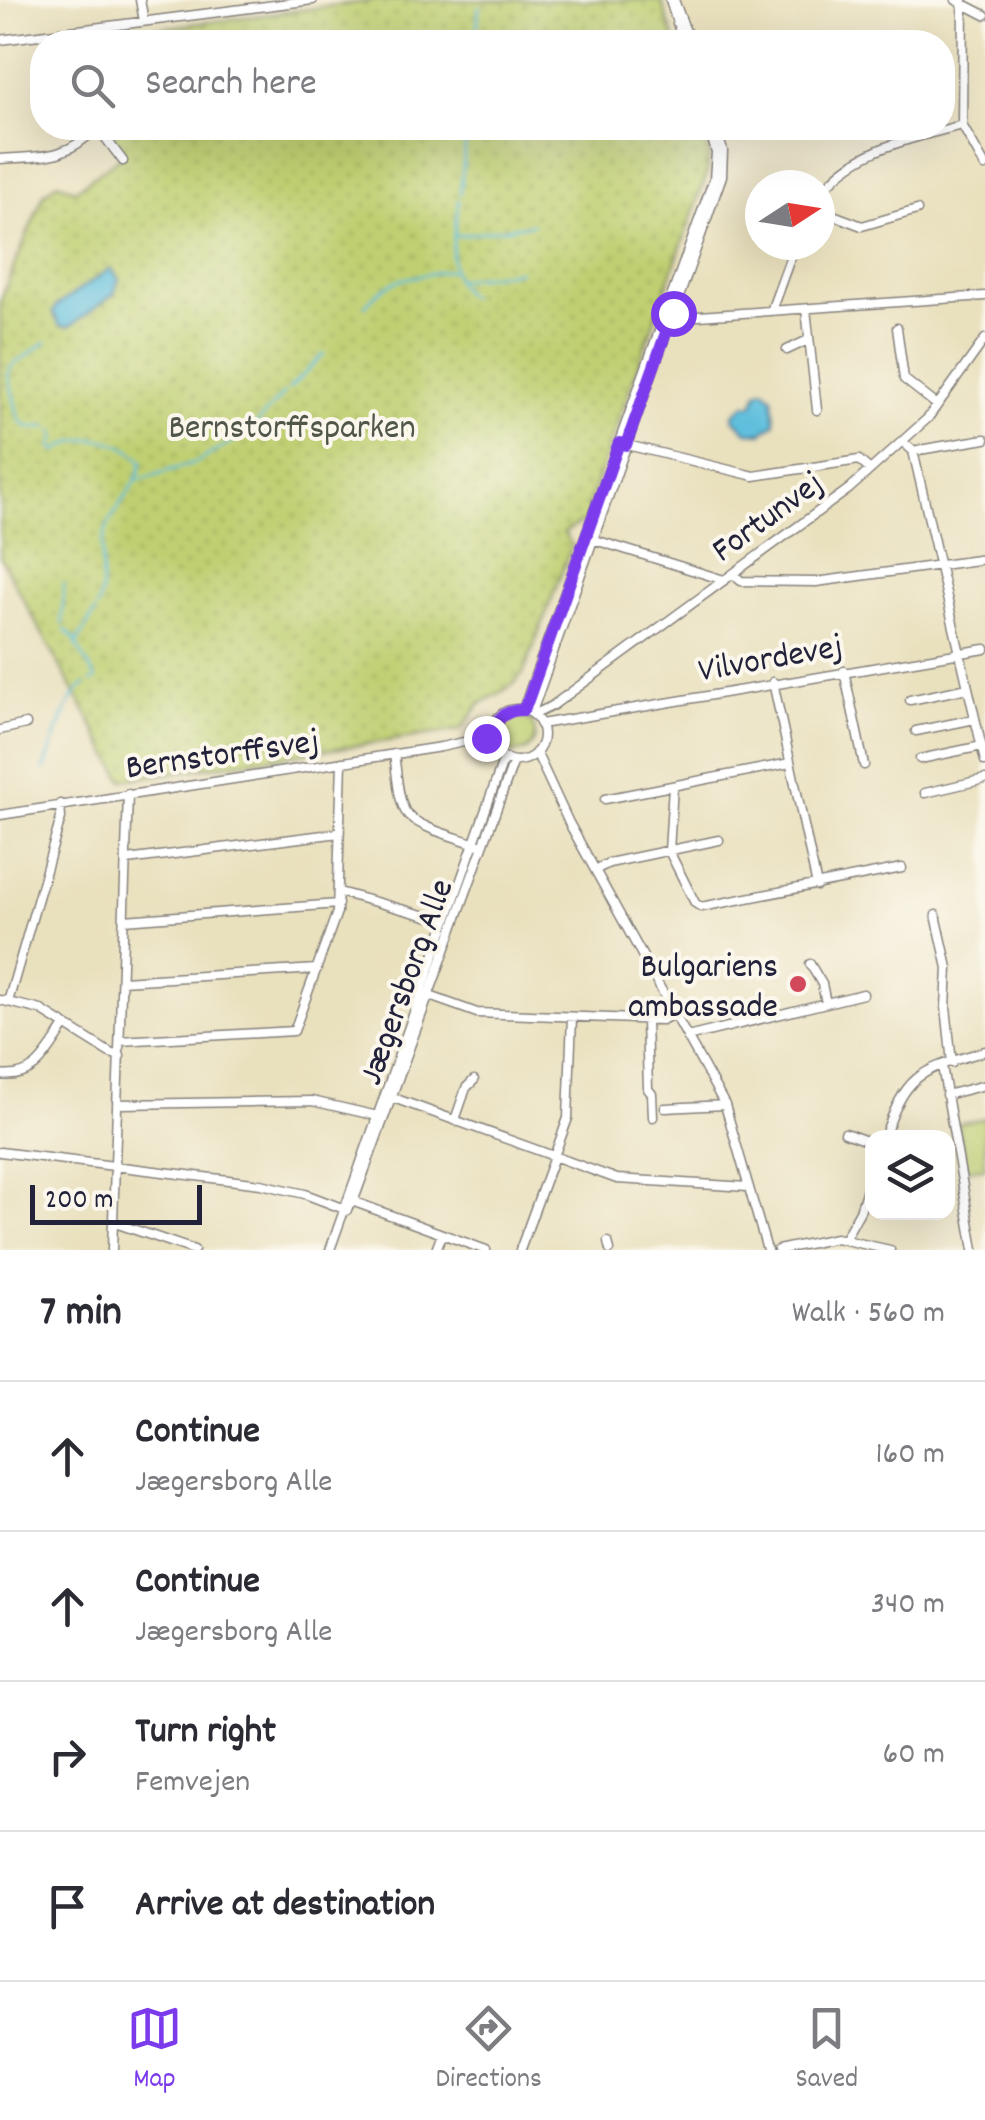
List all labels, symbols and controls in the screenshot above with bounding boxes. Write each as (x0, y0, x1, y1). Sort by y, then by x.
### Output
search box (30, 30, 955, 140)
icon: search (65, 58, 120, 113)
text: Search here (145, 58, 317, 113)
north arrow (745, 170, 835, 260)
route start (651, 291, 697, 337)
park label: Bernstorffsparken (168, 405, 416, 455)
street label: Fortunvej (703, 461, 835, 577)
street label: Vilvordevej (695, 624, 847, 698)
route end (464, 716, 510, 762)
street label: Bernstorffsvej (123, 719, 323, 795)
street label: Jægersborg Alle (348, 873, 469, 1093)
place label: Bulgariens ambassade (628, 944, 778, 1034)
marker: Bulgariens ambassade (787, 973, 809, 995)
map controls (865, 1130, 955, 1220)
button: layers (865, 1130, 955, 1220)
scale bar (30, 1180, 202, 1224)
text: 200 m (45, 1182, 113, 1222)
text: 7 min (40, 1285, 122, 1345)
text: Walk · 560 m (792, 1292, 945, 1338)
text: Continue (135, 1406, 260, 1461)
icon: ahead (40, 1429, 95, 1484)
text: 160 m (876, 1433, 945, 1479)
text: Jægersborg Alle (135, 1461, 332, 1507)
text: Continue (135, 1556, 260, 1611)
icon: ahead (40, 1579, 95, 1634)
text: 340 m (871, 1583, 945, 1629)
text: Jægersborg Alle (135, 1611, 332, 1657)
text: Turn right (135, 1706, 276, 1761)
icon: right (40, 1729, 95, 1784)
text: 60 m (883, 1733, 945, 1779)
text: Femvejen (135, 1761, 250, 1807)
icon: arrive (40, 1879, 95, 1934)
text: Arrive at destination (135, 1879, 435, 1934)
tab: Map (127, 2001, 182, 2101)
tab: Directions (436, 2001, 542, 2101)
tab: Saved (796, 2001, 858, 2101)

